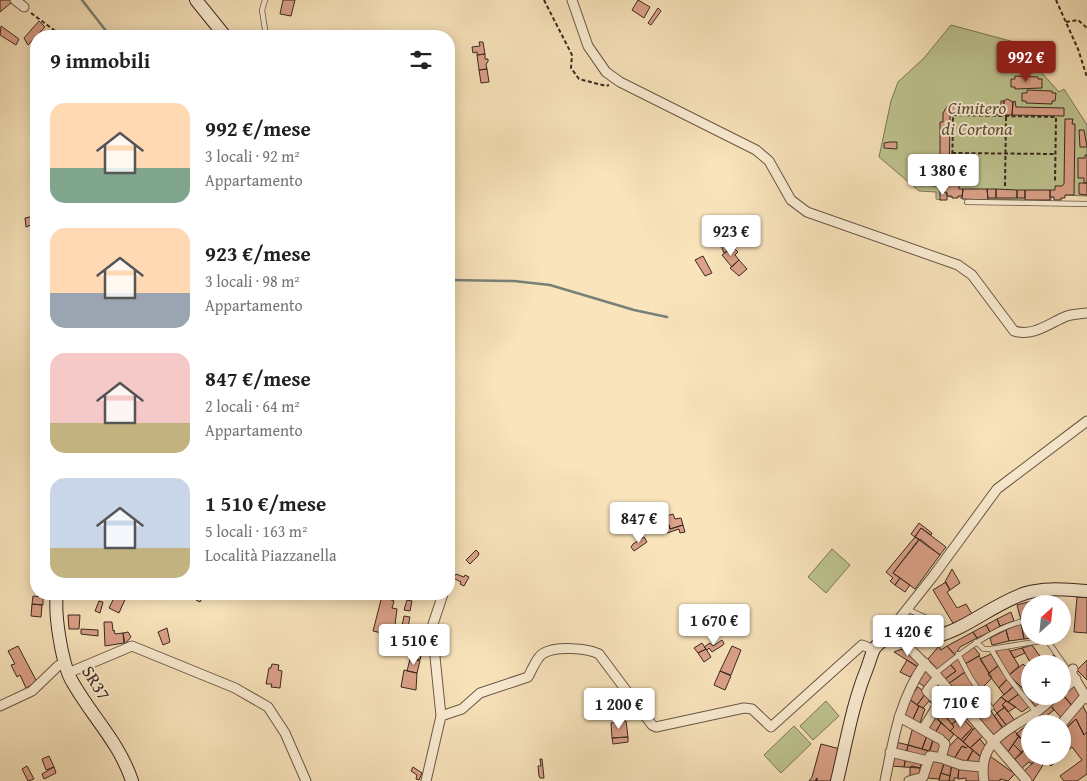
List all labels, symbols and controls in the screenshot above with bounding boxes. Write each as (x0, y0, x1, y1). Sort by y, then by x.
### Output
pin: 992 € (991, 41, 1061, 83)
text: 9 immobili (50, 45, 150, 76)
text: 992 € (1008, 45, 1044, 69)
icon: filters (407, 46, 435, 74)
park label: Cimitero di Cortona (941, 94, 1013, 142)
text: 992 €/mese (205, 113, 311, 144)
icon: home (90, 123, 150, 183)
text: 3 locali · 92 m² (205, 144, 300, 168)
pin: 1 380 € (897, 154, 989, 196)
text: 1 380 € (919, 158, 967, 182)
text: Appartamento (205, 168, 303, 192)
pin: 923 € (696, 214, 766, 257)
text: 923 € (713, 219, 749, 243)
text: 923 €/mese (205, 238, 311, 269)
icon: home (90, 248, 150, 308)
text: 3 locali · 98 m² (205, 269, 300, 293)
text: Appartamento (205, 293, 303, 317)
text: 847 €/mese (205, 363, 311, 394)
icon: home (90, 373, 150, 433)
text: 2 locali · 64 m² (205, 394, 300, 418)
text: Appartamento (205, 418, 303, 442)
text: 1 510 €/mese (205, 488, 326, 519)
icon: home (90, 498, 150, 558)
pin: 847 € (604, 502, 674, 544)
text: 847 € (621, 506, 657, 530)
text: 5 locali · 163 m² (205, 519, 307, 543)
text: Località Piazzanella (205, 543, 337, 567)
north arrow (1021, 595, 1071, 645)
map controls (1021, 595, 1071, 765)
pin: 1 670 € (668, 604, 760, 646)
text: 1 670 € (690, 608, 738, 632)
pin: 1 420 € (862, 614, 954, 657)
text: 1 420 € (884, 619, 932, 643)
pin: 1 510 € (368, 624, 460, 666)
text: 1 510 € (390, 628, 438, 652)
button: + (1021, 655, 1071, 705)
street label: SR37 (75, 660, 118, 705)
pin: 710 € (926, 686, 996, 728)
pin: 1 200 € (573, 688, 665, 730)
text: 710 € (943, 690, 979, 714)
text: 1 200 € (595, 692, 643, 716)
button: − (1021, 715, 1071, 765)

